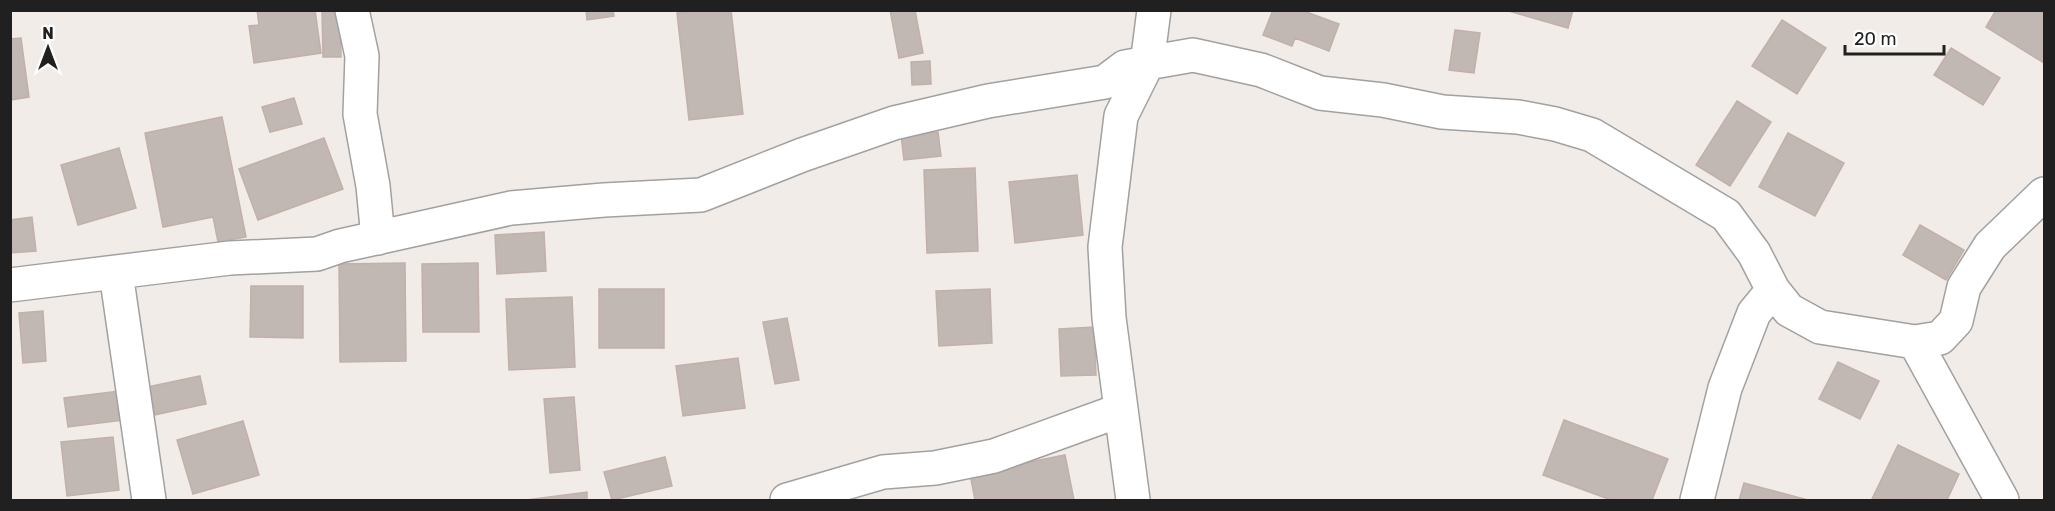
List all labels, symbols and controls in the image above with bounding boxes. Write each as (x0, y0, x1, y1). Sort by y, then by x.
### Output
north arrow (18, 18, 78, 78)
scale bar (1845, 18, 1944, 56)
text: N (42, 24, 54, 43)
text: 20 m (1854, 28, 1896, 50)

